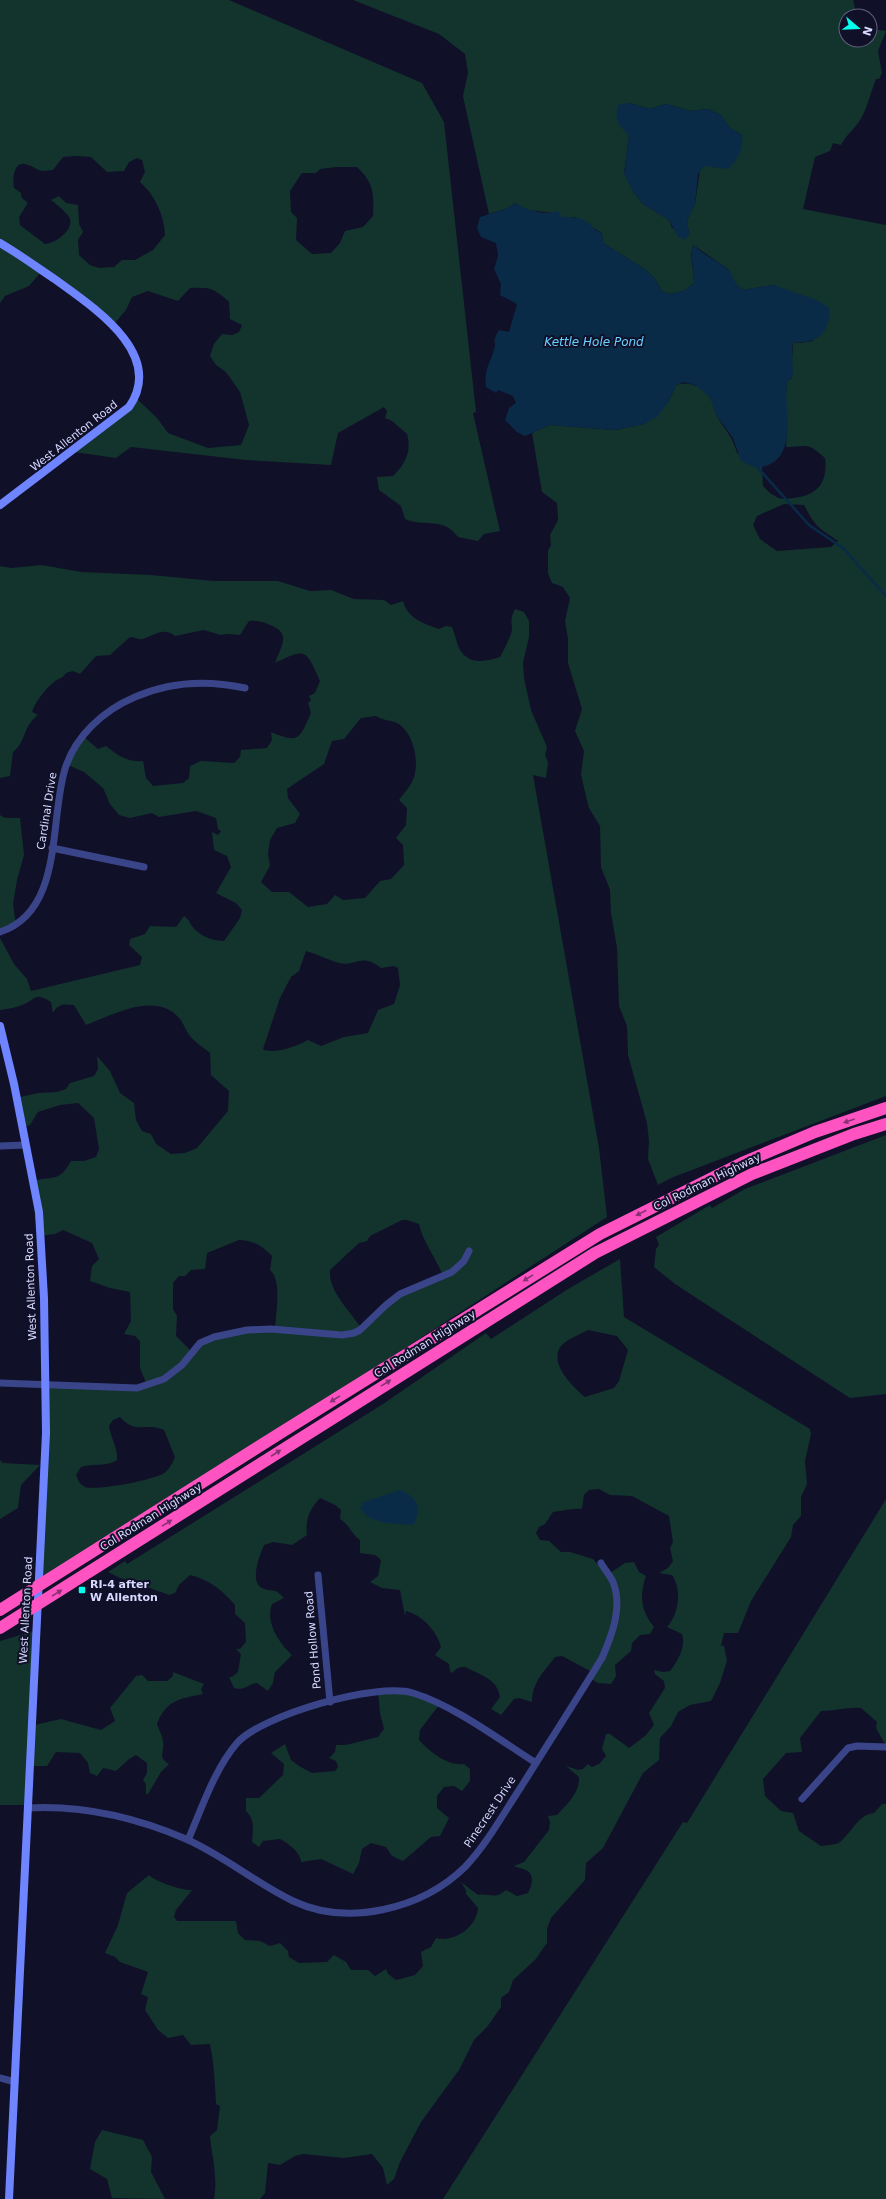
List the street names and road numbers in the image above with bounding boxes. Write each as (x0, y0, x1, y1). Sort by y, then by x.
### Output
street label: West Allenton Road (28, 398, 120, 474)
street label: Cardinal Drive (34, 771, 60, 851)
street label: Col Rodman Highway (651, 1150, 763, 1214)
street label: West Allenton Road (23, 1233, 39, 1341)
street label: Col Rodman Highway (372, 1307, 479, 1381)
street label: Col Rodman Highway (98, 1480, 205, 1554)
street label: West Allenton Road (17, 1556, 35, 1664)
street label: Pond Hollow Road (302, 1590, 324, 1690)
street label: Pinecrest Drive (461, 1774, 519, 1850)

